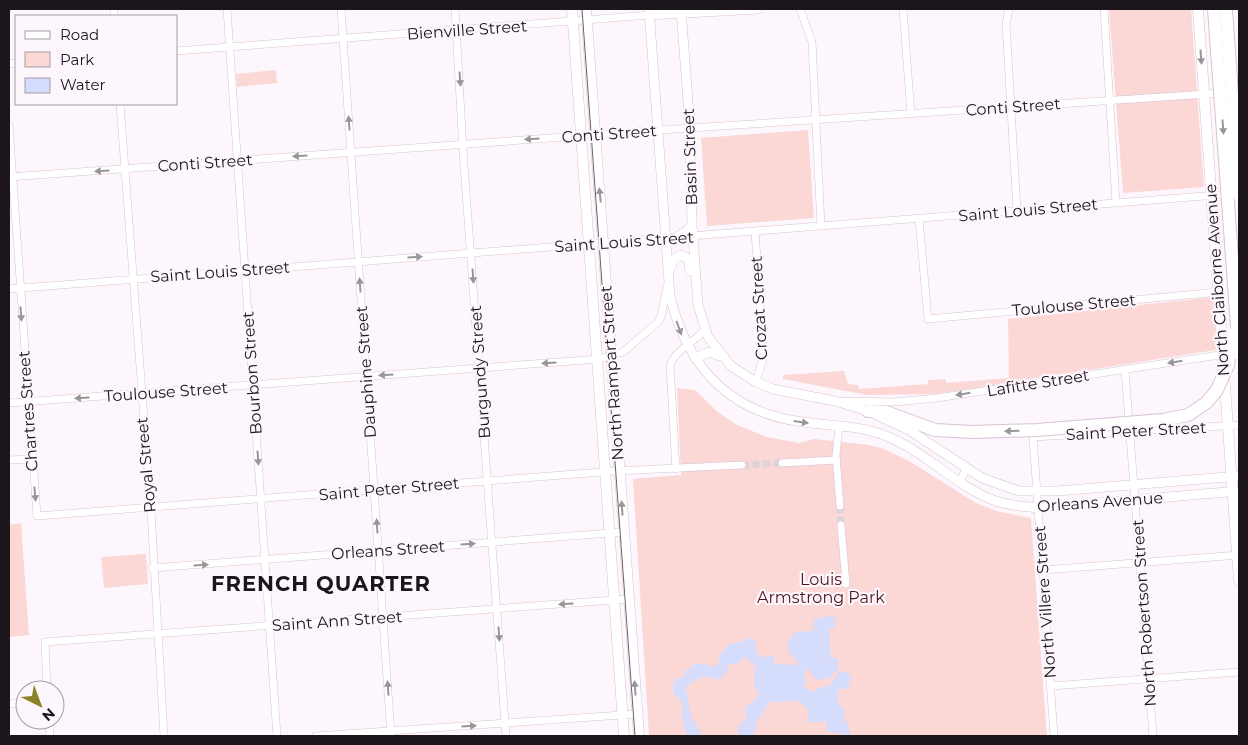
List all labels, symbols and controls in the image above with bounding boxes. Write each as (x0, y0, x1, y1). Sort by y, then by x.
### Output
legend (15, 15, 178, 105)
street label: Bienville Street (406, 16, 528, 44)
text: Road (60, 25, 99, 44)
text: Park (60, 50, 94, 69)
one-way arrow (1198, 50, 1206, 66)
one-way arrow (456, 72, 464, 88)
text: Water (60, 75, 106, 94)
street label: Conti Street (965, 94, 1062, 120)
street label: Basin Street (679, 108, 701, 206)
one-way arrow (345, 115, 353, 131)
one-way arrow (1219, 119, 1227, 135)
street label: Conti Street (561, 121, 658, 147)
one-way arrow (524, 136, 540, 144)
street label: Conti Street (157, 150, 254, 176)
one-way arrow (292, 153, 308, 161)
one-way arrow (94, 167, 110, 175)
street label: North Claiborne Avenue (1201, 183, 1233, 377)
one-way arrow (596, 187, 604, 203)
street label: Saint Louis Street (958, 194, 1099, 226)
street label: Saint Louis Street (554, 228, 695, 256)
one-way arrow (408, 253, 424, 261)
street label: Crozat Street (747, 255, 771, 360)
street label: Saint Louis Street (150, 258, 291, 286)
one-way arrow (469, 268, 477, 284)
one-way arrow (356, 277, 364, 293)
street label: North Rampart Street (596, 285, 628, 461)
street label: Toulouse Street (1011, 290, 1137, 320)
street label: Burgundy Street (466, 304, 494, 439)
street label: Dauphine Street (352, 305, 380, 439)
one-way arrow (18, 307, 26, 323)
street label: Bourbon Street (238, 310, 266, 435)
one-way arrow (675, 321, 683, 336)
street label: Chartres Street (14, 349, 42, 472)
one-way arrow (1167, 358, 1183, 366)
one-way arrow (540, 360, 556, 368)
street label: Lafitte Street (985, 365, 1091, 400)
one-way arrow (378, 372, 394, 380)
street label: Toulouse Street (103, 378, 229, 406)
one-way arrow (954, 391, 970, 399)
one-way arrow (74, 394, 90, 402)
street label: Royal Street (132, 416, 160, 514)
one-way arrow (794, 418, 810, 426)
street label: Saint Peter Street (1065, 418, 1207, 444)
one-way arrow (1004, 427, 1020, 435)
one-way arrow (254, 450, 262, 466)
street label: Saint Peter Street (318, 473, 460, 505)
one-way arrow (31, 486, 39, 502)
street label: Orleans Avenue (1036, 488, 1164, 516)
one-way arrow (618, 500, 626, 516)
one-way arrow (372, 517, 380, 533)
street label: North Robertson Street (1128, 518, 1160, 707)
street label: North Villere Street (1030, 524, 1060, 679)
street label: Orleans Street (330, 537, 446, 563)
one-way arrow (460, 540, 476, 548)
one-way arrow (193, 560, 209, 568)
park label: Louis Armstrong Park (757, 570, 885, 607)
district label: FRENCH QUARTER (211, 571, 431, 596)
one-way arrow (558, 600, 574, 608)
street label: Saint Ann Street (271, 607, 403, 635)
one-way arrow (495, 626, 503, 642)
one-way arrow (384, 679, 392, 695)
one-way arrow (631, 679, 639, 695)
north arrow (15, 680, 65, 730)
text: N (38, 704, 59, 725)
one-way arrow (461, 721, 477, 729)

